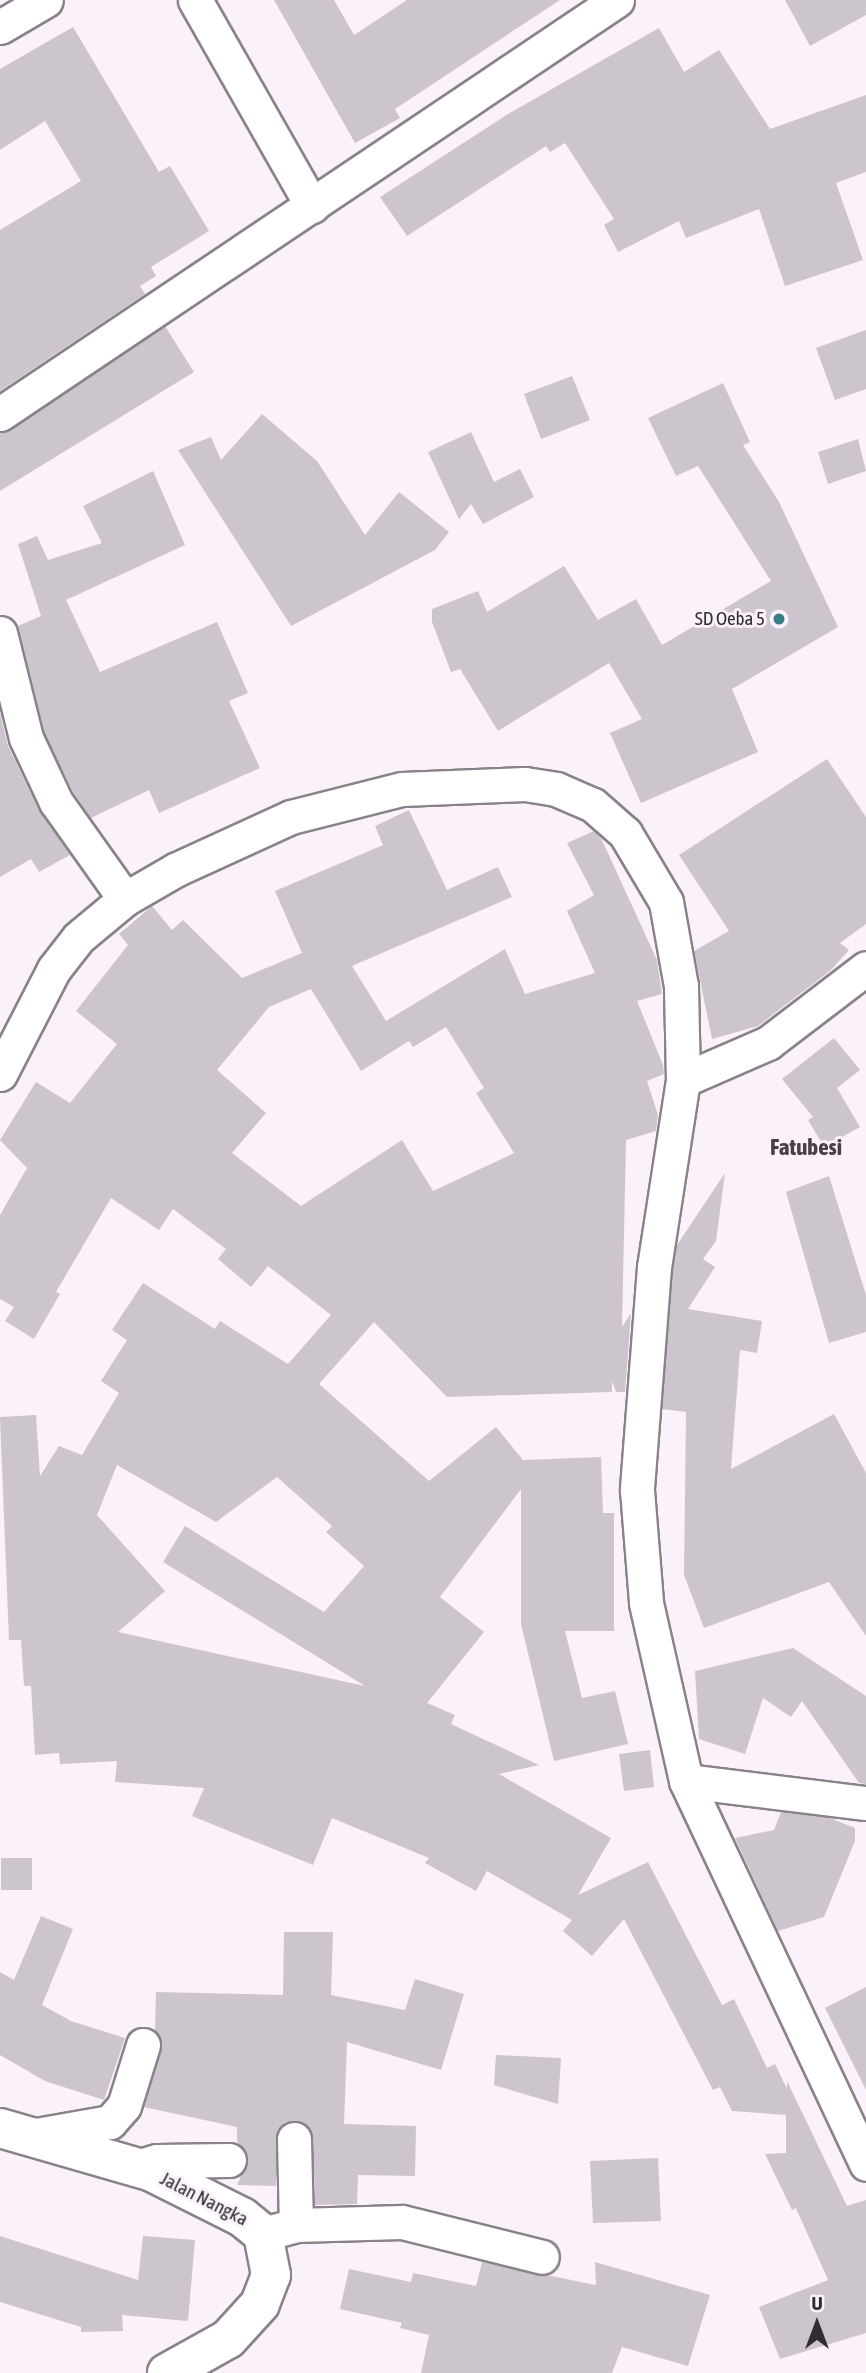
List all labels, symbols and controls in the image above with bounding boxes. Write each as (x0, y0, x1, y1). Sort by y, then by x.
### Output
place label: SD Oeba 5 (695, 608, 765, 630)
marker: SD Oeba 5 (771, 611, 787, 627)
district label: Fatubesi (770, 1133, 842, 1161)
street label: Jalan Nangka (156, 2167, 252, 2231)
north arrow (782, 2289, 852, 2359)
text: U (811, 2292, 823, 2314)

